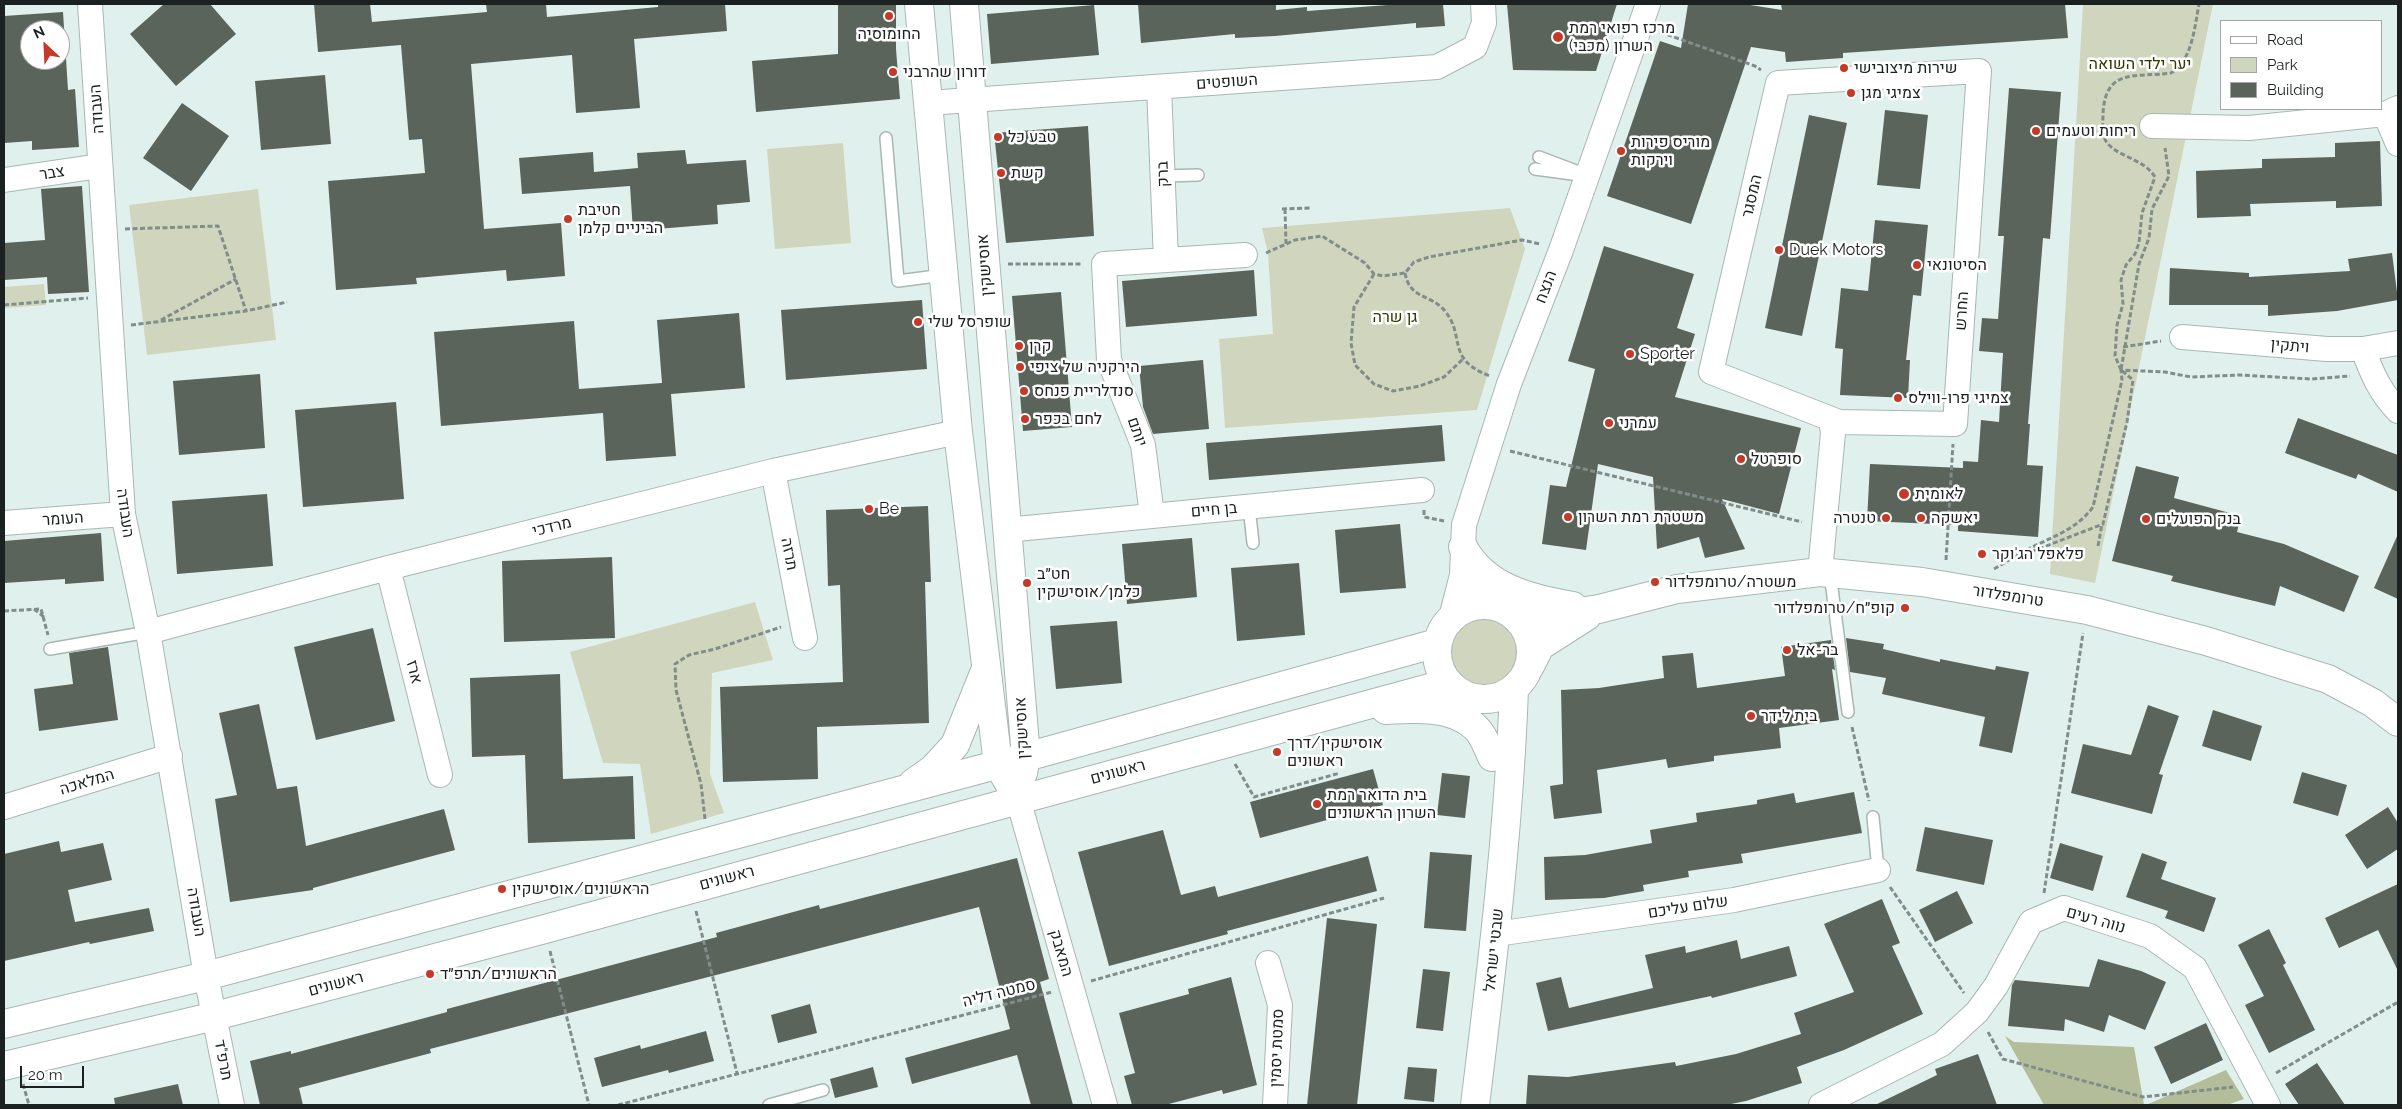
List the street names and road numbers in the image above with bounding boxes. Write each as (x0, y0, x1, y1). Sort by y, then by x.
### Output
street label: השופטים (1196, 70, 1258, 94)
street label: העבודה (86, 84, 108, 134)
street label: ברק (1153, 161, 1173, 187)
street label: צבר (38, 162, 66, 184)
street label: המסגר (1738, 173, 1766, 219)
street label: אוסישקין (973, 233, 997, 297)
street label: הנצח (1531, 268, 1561, 306)
street label: החרש (1951, 291, 1973, 331)
street label: ויתקין (2270, 335, 2310, 357)
street label: יותם (1123, 415, 1151, 449)
street label: העבודה (112, 487, 138, 539)
street label: בן חיים (1190, 498, 1238, 522)
street label: העומר (42, 508, 84, 530)
street label: מרדכי (530, 513, 574, 541)
street label: תרזה (776, 536, 802, 572)
street label: טרומפלדור (1971, 581, 2045, 611)
street label: ארז (402, 658, 426, 686)
street label: אוסישקין (1011, 696, 1033, 760)
street label: ראשונים (1088, 755, 1148, 789)
street label: המלאכה (57, 765, 117, 799)
street label: ראשונים (697, 861, 757, 895)
street label: העבודה (183, 886, 209, 938)
street label: שלום עליכם (1647, 891, 1729, 923)
street label: נווה רעים (2064, 902, 2128, 938)
street label: שבטי ישראל (1480, 907, 1508, 993)
street label: המאבק (1045, 927, 1077, 979)
street label: ראשונים (306, 967, 366, 1001)
street label: סמטה דליה (961, 975, 1037, 1011)
street label: סמטת יסמין (1266, 1008, 1288, 1088)
street label: תרפ"ד (210, 1038, 236, 1082)

